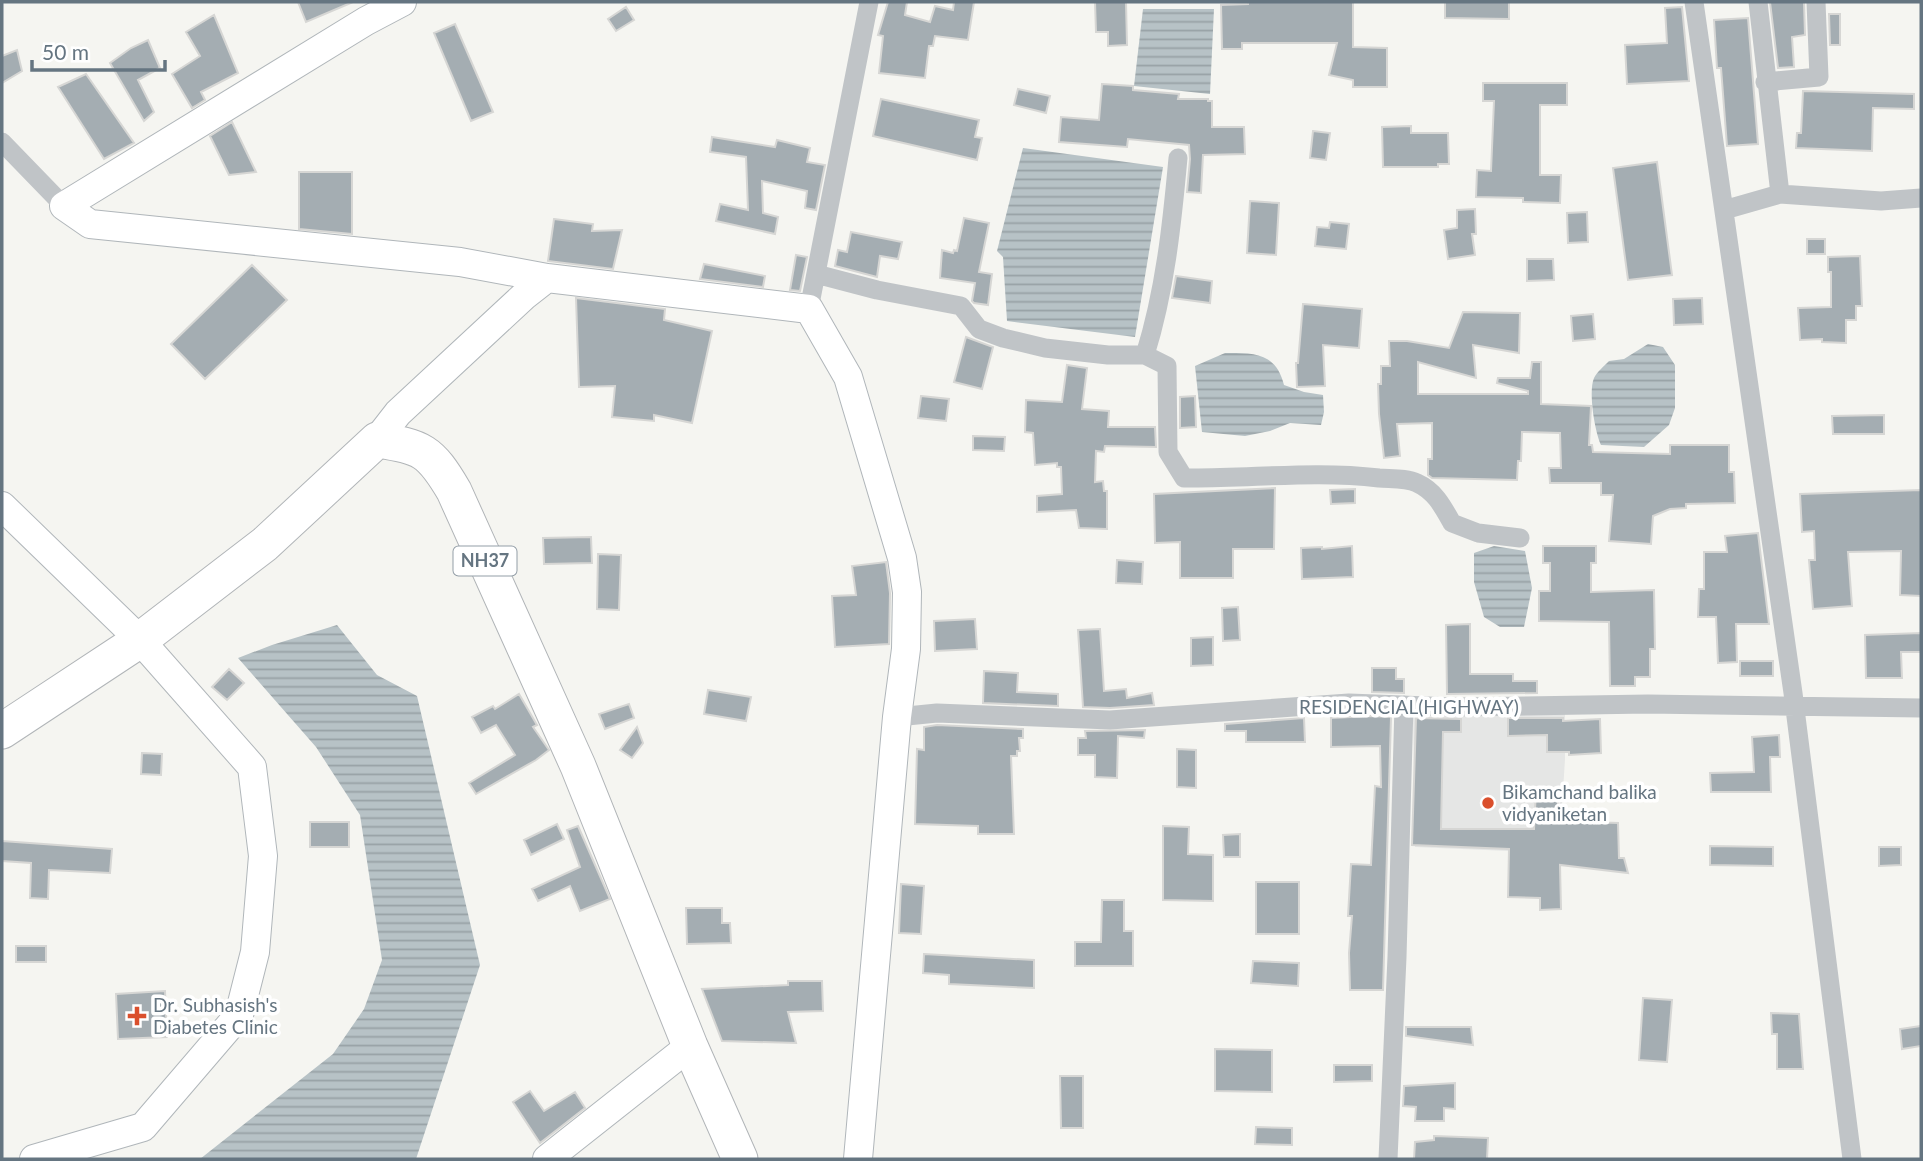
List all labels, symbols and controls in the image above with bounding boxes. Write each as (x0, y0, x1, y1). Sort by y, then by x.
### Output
scale bar (32, 28, 164, 72)
text: 50 m (42, 39, 89, 64)
road number: NH37 (454, 546, 516, 576)
street label: RESIDENCIAL(HIGHWAY) (1299, 695, 1519, 718)
place label: Bikamchand balika vidyaniketan (1502, 780, 1657, 825)
marker: Bikamchand balika vidyaniketan (1480, 795, 1496, 811)
place label: Dr. Subhasish's Diabetes Clinic (153, 993, 278, 1038)
marker: Dr. Subhasish's Diabetes Clinic (127, 1006, 147, 1026)

